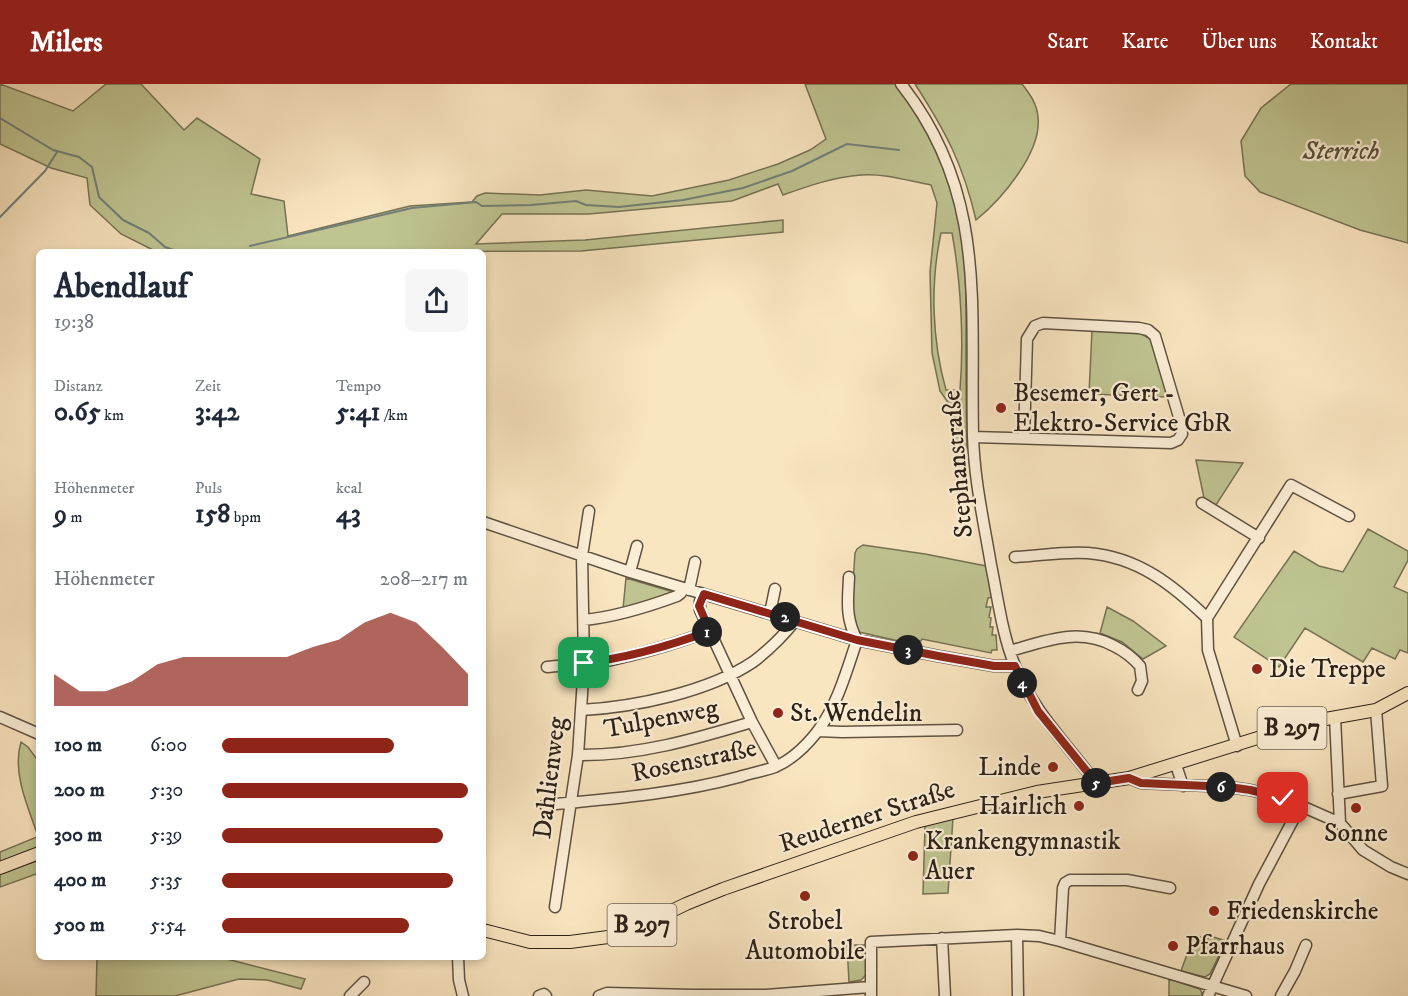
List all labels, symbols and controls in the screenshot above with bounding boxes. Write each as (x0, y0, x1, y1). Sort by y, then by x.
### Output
text: Milers (30, 25, 103, 60)
text: Start (1047, 29, 1089, 55)
text: Karte (1122, 29, 1168, 55)
text: Über uns (1201, 29, 1277, 55)
text: Kontakt (1310, 29, 1378, 55)
park label: Sterrich (1301, 135, 1380, 168)
text: Abendlauf (54, 267, 188, 308)
button: share (405, 269, 468, 332)
text: 19:38 (54, 310, 94, 335)
text: Distanz (54, 376, 103, 396)
text: Zeit (195, 376, 221, 396)
text: Tempo (336, 376, 381, 396)
place label: Besemer, Gert - Elektro-Service GbR (1013, 377, 1231, 440)
street label: Stephanstraße (935, 389, 981, 539)
text: 0.65 (54, 396, 101, 429)
text: 3:42 (195, 396, 239, 429)
text: 5:41 (336, 396, 380, 429)
marker: Besemer, Gert - Elektro-Service GbR (994, 401, 1008, 415)
text: km (101, 405, 124, 425)
text: /km (380, 405, 408, 425)
text: Höhenmeter (54, 478, 135, 498)
text: Puls (195, 478, 222, 498)
text: kcal (336, 478, 362, 498)
text: 9 (54, 498, 67, 531)
text: 158 (195, 498, 230, 531)
text: 43 (336, 498, 361, 531)
text: m (67, 507, 82, 527)
text: bpm (230, 507, 261, 527)
text: Höhenmeter (54, 567, 155, 592)
text: 208–217 m (380, 567, 468, 592)
pin: 2 (770, 602, 800, 632)
text: 2 (781, 607, 789, 627)
pin: 1 (692, 617, 722, 647)
text: 1 (704, 622, 710, 642)
pin: 3 (893, 635, 923, 665)
pin (558, 637, 609, 688)
text: 3 (905, 640, 911, 660)
icon: arrive (567, 646, 600, 679)
place label: Die Treppe (1269, 653, 1386, 686)
marker: Die Treppe (1250, 662, 1264, 676)
pin: 4 (1007, 668, 1037, 698)
text: 4 (1017, 673, 1027, 693)
street label: Tulpenweg (601, 692, 721, 746)
place label: St. Wendelin (790, 697, 923, 730)
marker: St. Wendelin (771, 706, 785, 720)
road number: B 297 (1258, 707, 1326, 749)
street label: Dahlienweg (526, 715, 574, 841)
street label: Rosenstraße (628, 732, 760, 790)
text: 100 m (54, 733, 102, 758)
text: 6:00 (150, 733, 187, 758)
place label: Linde (978, 751, 1041, 784)
marker: Linde (1046, 760, 1060, 774)
pin: 5 (1081, 768, 1111, 798)
pin: 6 (1206, 772, 1236, 802)
pin (1257, 772, 1308, 823)
street label: Reuderner Straße (775, 773, 959, 861)
text: 5 (1092, 773, 1100, 793)
text: 6 (1217, 777, 1225, 797)
text: 200 m (54, 778, 105, 803)
text: 5:30 (150, 778, 183, 803)
icon: check (1266, 781, 1299, 814)
place label: Hairlich (979, 790, 1067, 823)
marker: Hairlich (1072, 799, 1086, 813)
marker: Sonne (1349, 801, 1363, 815)
place label: Sonne (1324, 817, 1388, 850)
text: 300 m (54, 823, 102, 848)
text: 5:39 (150, 823, 183, 848)
place label: Krankengymnastik Auer (925, 825, 1121, 888)
marker: Krankengymnastik Auer (906, 849, 920, 863)
text: 400 m (54, 868, 106, 893)
text: 5:35 (150, 868, 183, 893)
marker: Strobel Automobile (798, 889, 812, 903)
place label: Friedenskirche (1226, 895, 1379, 928)
road number: B 297 (608, 904, 676, 946)
marker: Friedenskirche (1207, 904, 1221, 918)
place label: Strobel Automobile (745, 905, 865, 968)
text: 500 m (54, 913, 105, 938)
text: 5:54 (150, 913, 186, 938)
place label: Pfarrhaus (1185, 930, 1285, 963)
marker: Pfarrhaus (1166, 939, 1180, 953)

